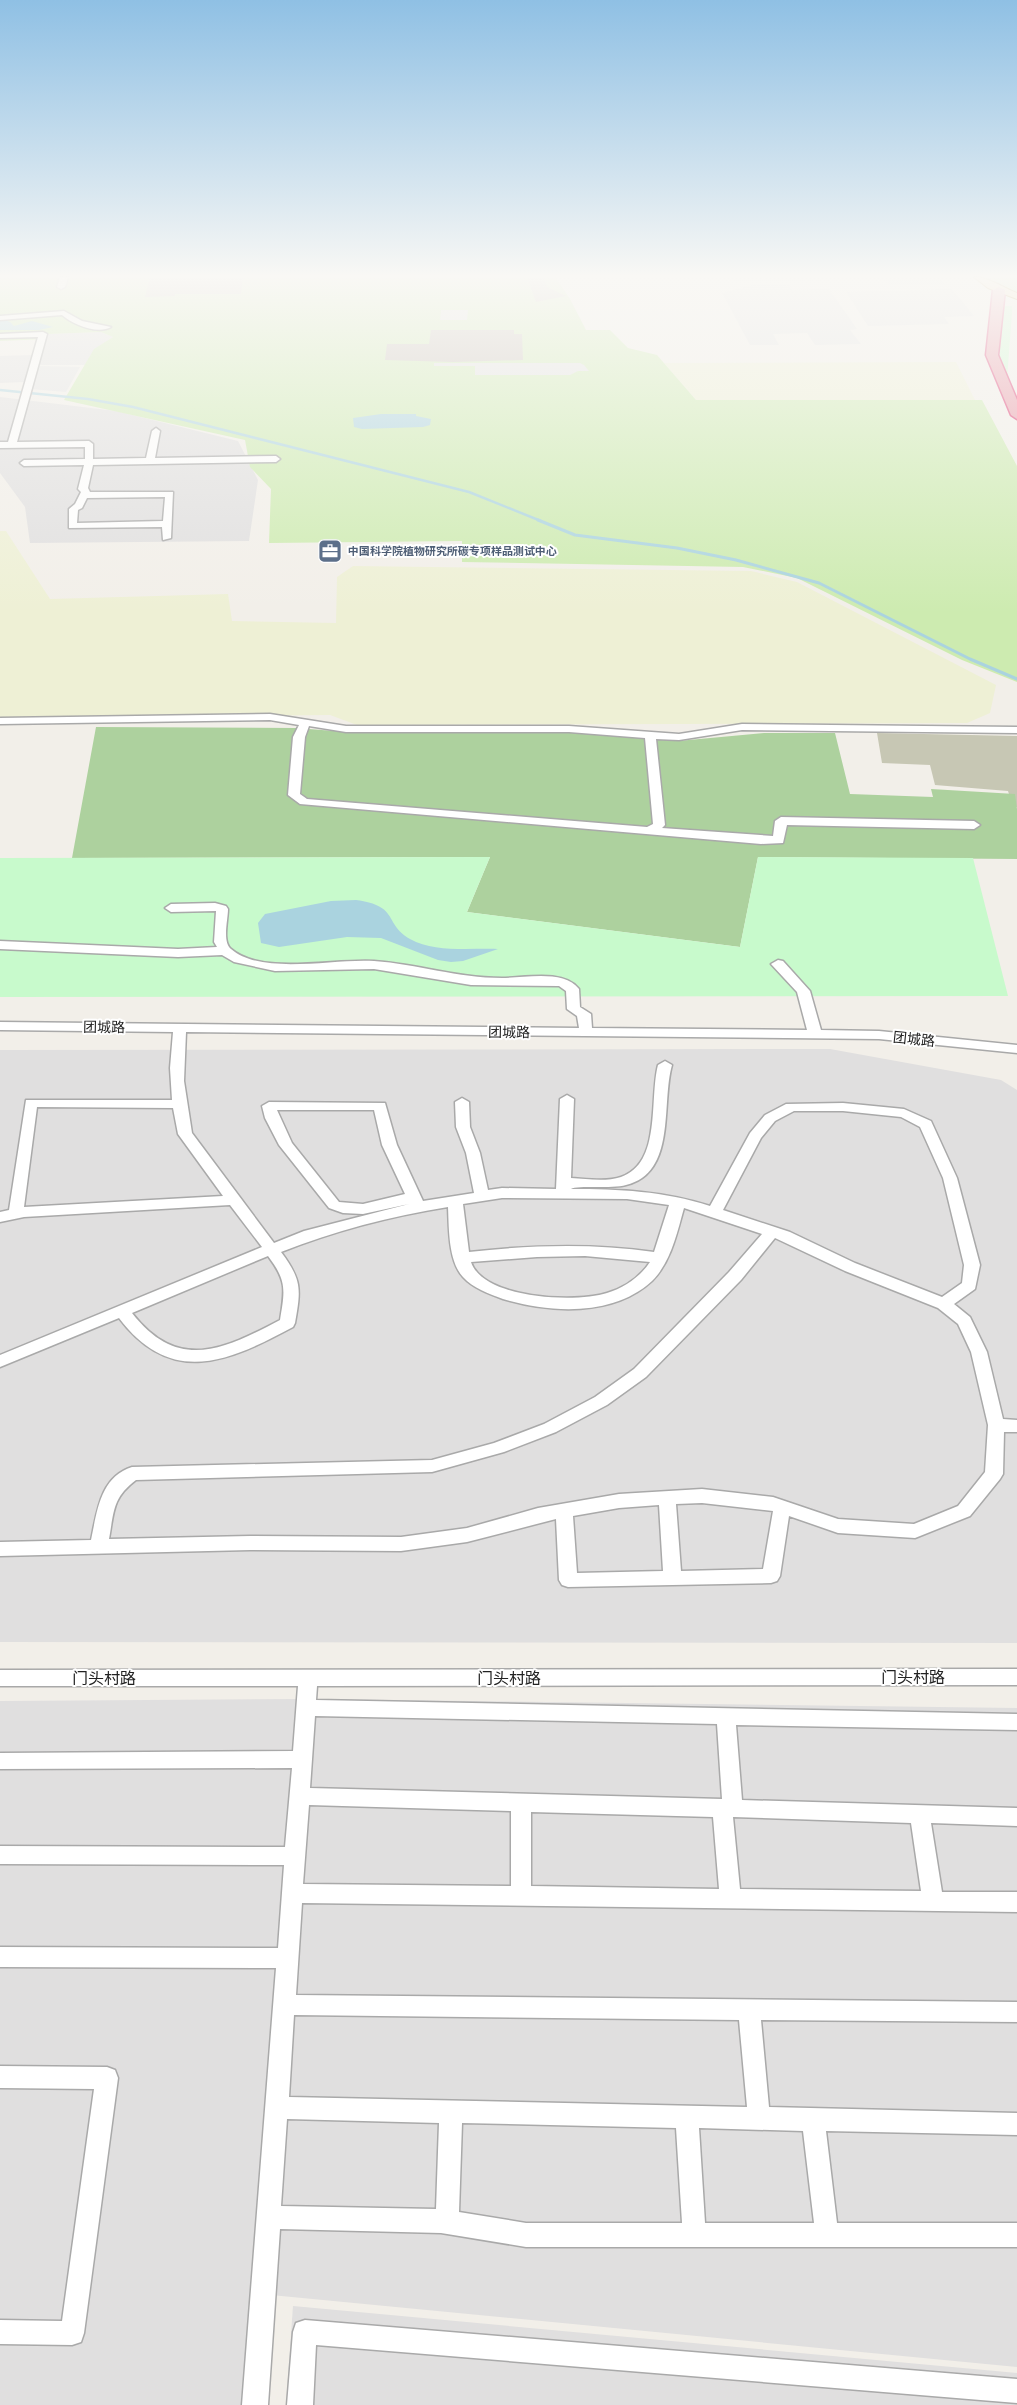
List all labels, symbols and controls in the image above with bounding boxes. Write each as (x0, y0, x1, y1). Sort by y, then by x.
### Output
office icon: 中国科学院植物研究所碳专项样品测试中心 (317, 538, 343, 564)
place label: 中国科学院植物研究所碳专项样品测试中心 (348, 544, 557, 558)
street label: 团城路 (83, 1018, 125, 1036)
street label: 团城路 (488, 1023, 530, 1041)
street label: 团城路 (892, 1028, 936, 1050)
street label: 门头村路 (881, 1667, 945, 1687)
street label: 门头村路 (72, 1668, 136, 1688)
street label: 门头村路 (477, 1668, 541, 1688)

